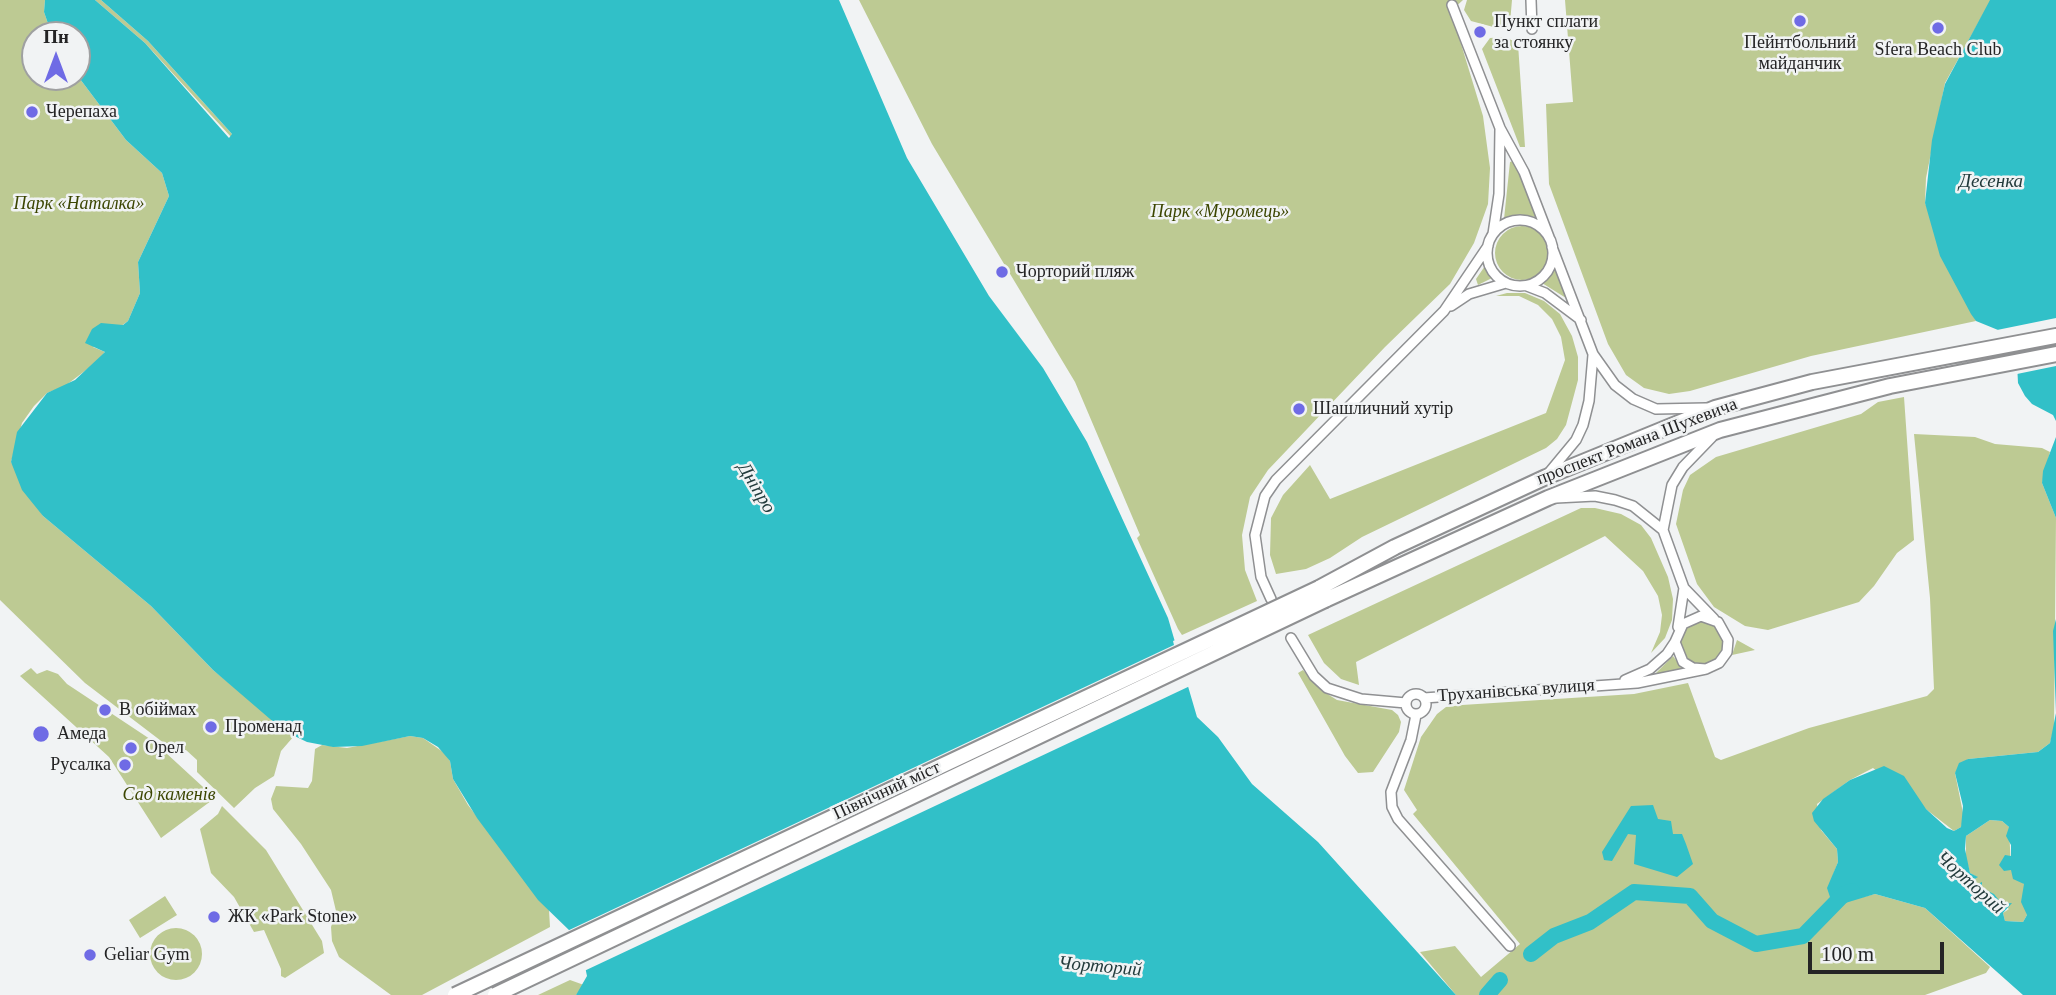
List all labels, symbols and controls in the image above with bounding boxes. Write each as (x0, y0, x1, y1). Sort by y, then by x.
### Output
place label: Пункт сплати за стоянку (1494, 11, 1598, 54)
marker: Пейнтбольний майданчик (1792, 13, 1808, 29)
marker: Sfera Beach Club (1930, 20, 1946, 36)
north arrow (21, 21, 91, 91)
marker: Пункт сплати за стоянку (1472, 24, 1488, 40)
text: Пн (43, 26, 69, 47)
place label: Пейнтбольний майданчик (1744, 32, 1856, 74)
place label: Sfera Beach Club (1875, 39, 2001, 61)
place label: Черепаха (46, 101, 117, 123)
marker: Черепаха (24, 104, 40, 120)
water label: Десенка (1959, 171, 2023, 193)
park label: Парк «Наталка» (14, 193, 144, 215)
park label: Парк «Муромець» (1151, 201, 1289, 223)
place label: Чорторий пляж (1016, 261, 1134, 283)
marker: Чорторий пляж (994, 264, 1010, 280)
street label: проспект Романа Шухевича (1534, 394, 1740, 490)
place label: Шашличний хутір (1313, 398, 1453, 420)
marker: Шашличний хутір (1291, 401, 1307, 417)
water label: Дніпро (732, 458, 780, 518)
street label: Труханівська вулиця (1437, 675, 1595, 707)
place label: В обіймах (119, 699, 197, 721)
marker: В обіймах (97, 702, 113, 718)
place label: Променад (225, 716, 302, 738)
marker: Променад (203, 719, 219, 735)
place label: Амеда (57, 723, 106, 745)
marker: Амеда (31, 724, 51, 744)
place label: Орел (145, 737, 184, 759)
marker: Орел (123, 740, 139, 756)
place label: Русалка (50, 754, 111, 776)
marker: Русалка (117, 757, 133, 773)
street label: Північний міст (830, 757, 944, 825)
park label: Сад каменів (123, 784, 215, 806)
water label: Чорторий (1931, 847, 2009, 919)
place label: ЖК «Park Stone» (228, 906, 357, 928)
marker: ЖК «Park Stone» (206, 909, 222, 925)
scale bar (1811, 928, 1948, 972)
text: 100 m (1821, 942, 1874, 966)
place label: Geliar Gym (104, 944, 189, 966)
marker: Geliar Gym (82, 947, 98, 963)
water label: Чорторий (1057, 952, 1143, 982)

